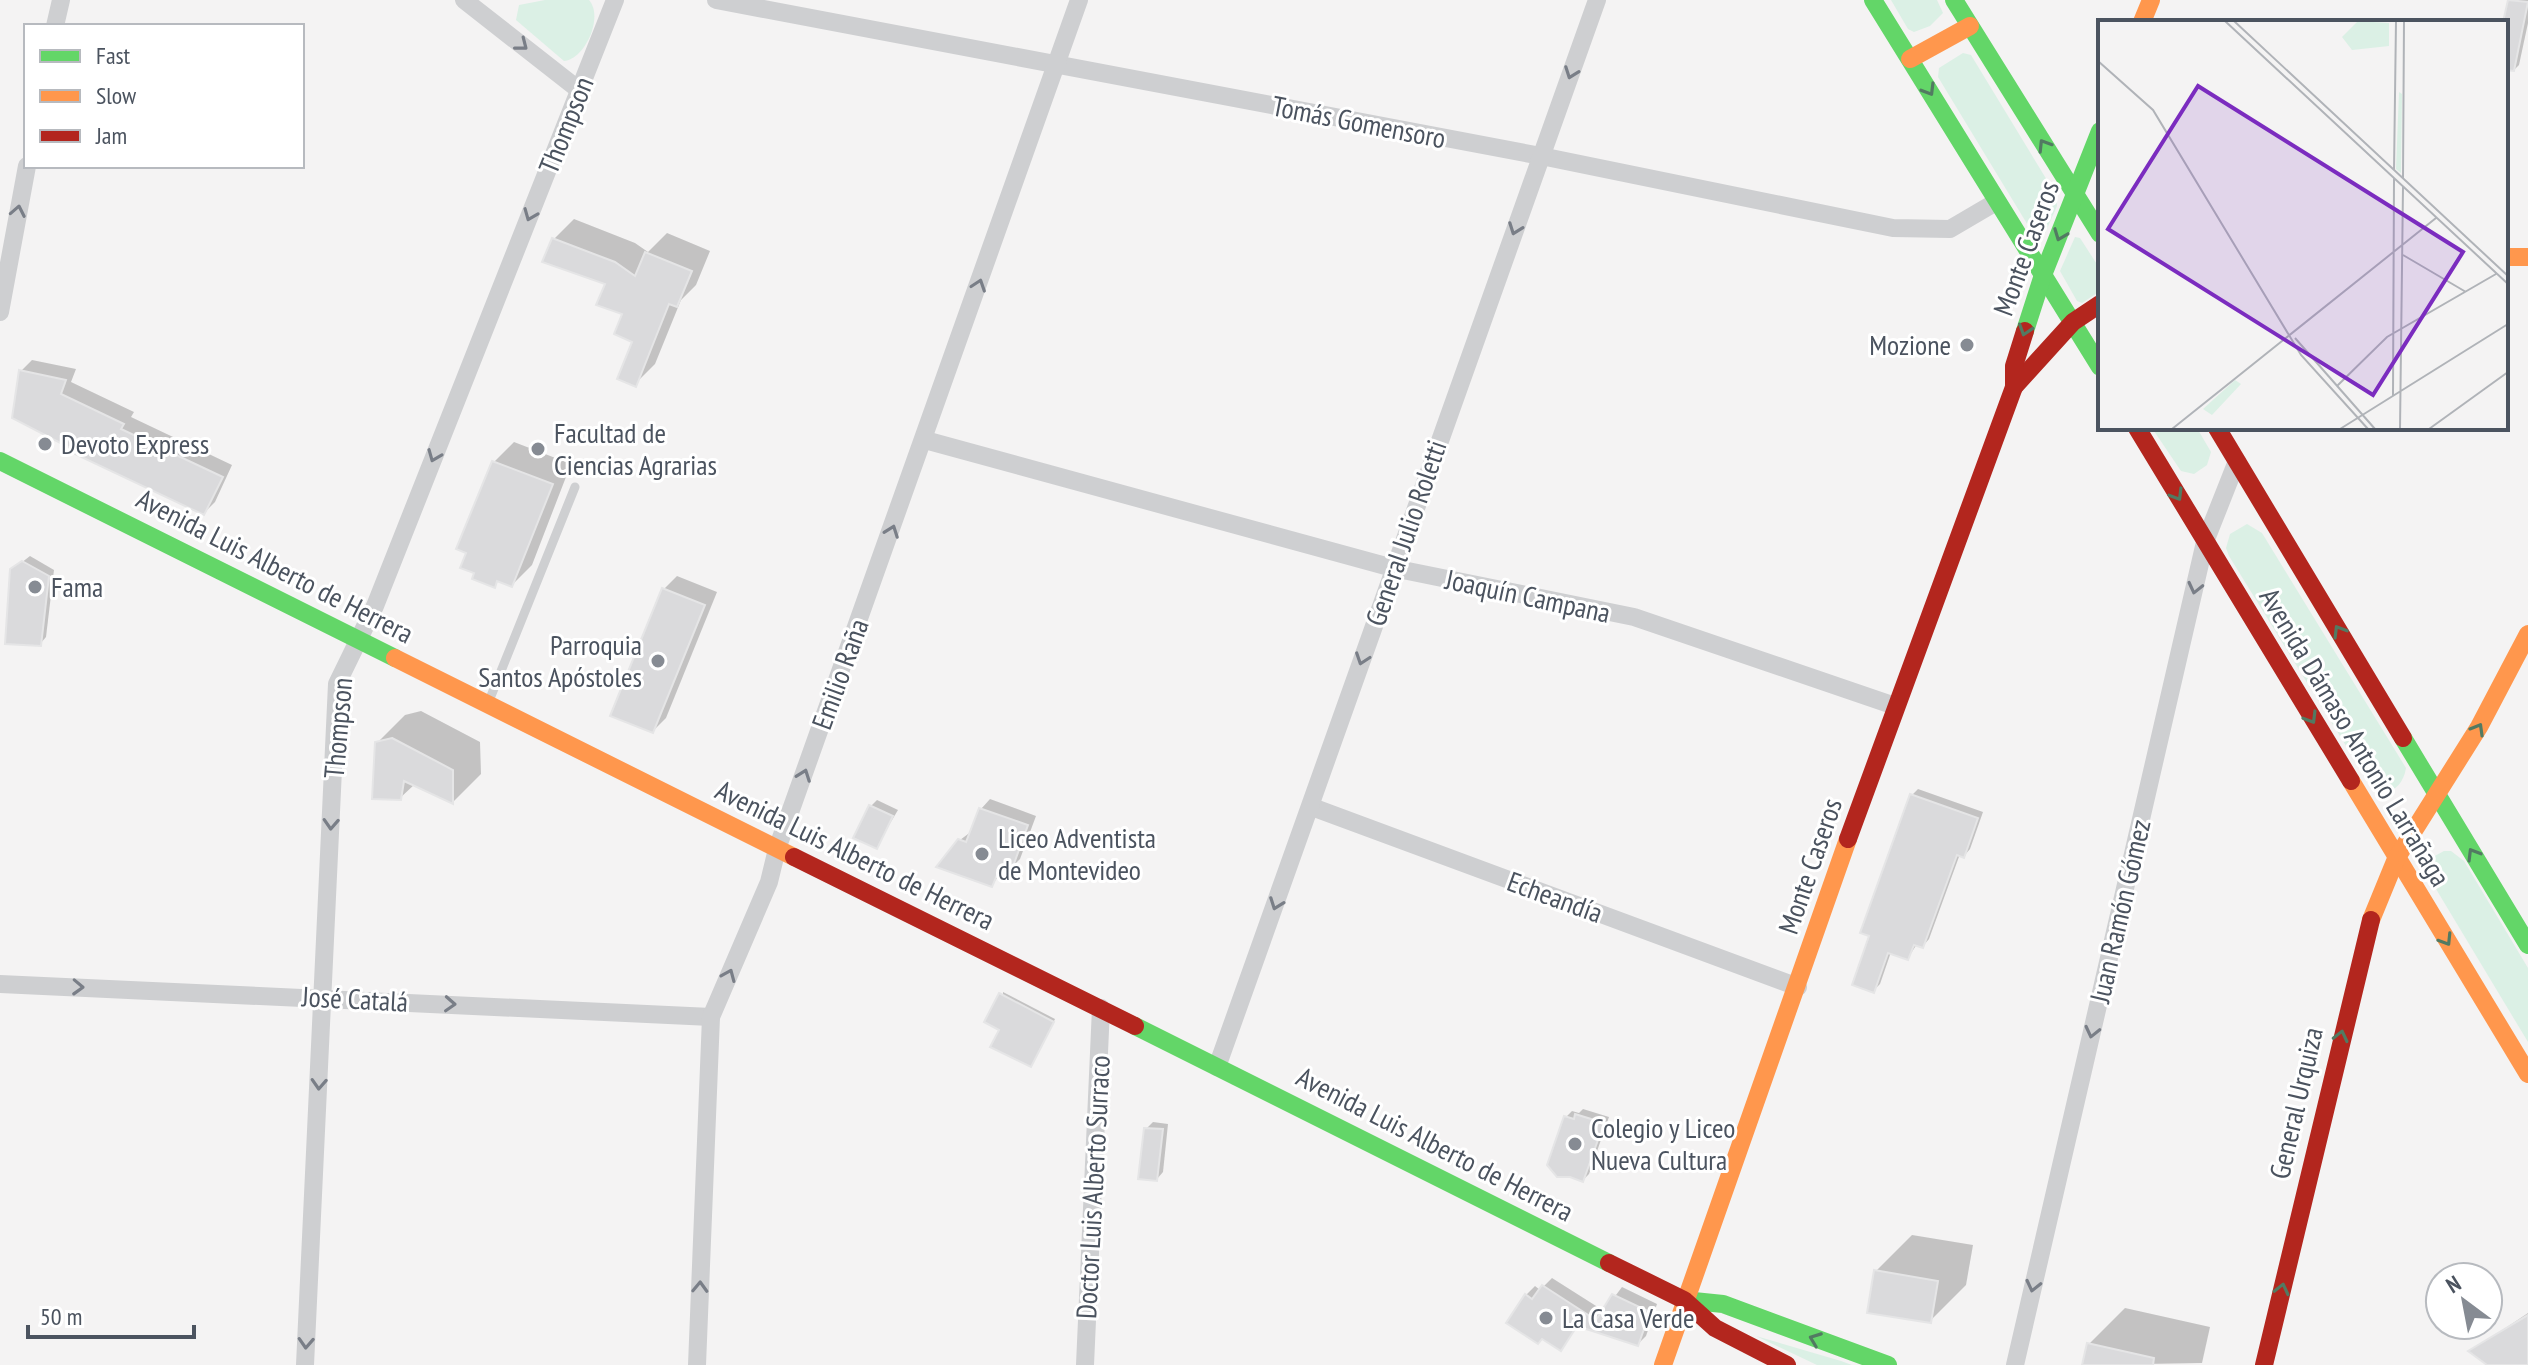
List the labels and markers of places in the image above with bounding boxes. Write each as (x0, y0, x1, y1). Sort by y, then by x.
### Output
place label: Mozione (1869, 326, 1951, 363)
marker: Mozione (1958, 336, 1976, 354)
place label: Facultad de Ciencias Agrarias (554, 414, 717, 483)
place label: Devoto Express (61, 425, 209, 462)
marker: Devoto Express (36, 435, 54, 453)
marker: Facultad de Ciencias Agrarias (529, 440, 547, 458)
place label: Fama (51, 568, 103, 605)
marker: Fama (26, 578, 44, 596)
place label: Parroquia Santos Apóstoles (478, 626, 642, 695)
marker: Parroquia Santos Apóstoles (649, 652, 667, 670)
place label: Liceo Adventista de Montevideo (998, 819, 1156, 888)
marker: Liceo Adventista de Montevideo (973, 845, 991, 863)
place label: Colegio y Liceo Nueva Cultura (1591, 1109, 1735, 1178)
marker: Colegio y Liceo Nueva Cultura (1566, 1135, 1584, 1153)
place label: La Casa Verde (1562, 1299, 1694, 1336)
marker: La Casa Verde (1537, 1309, 1555, 1327)

